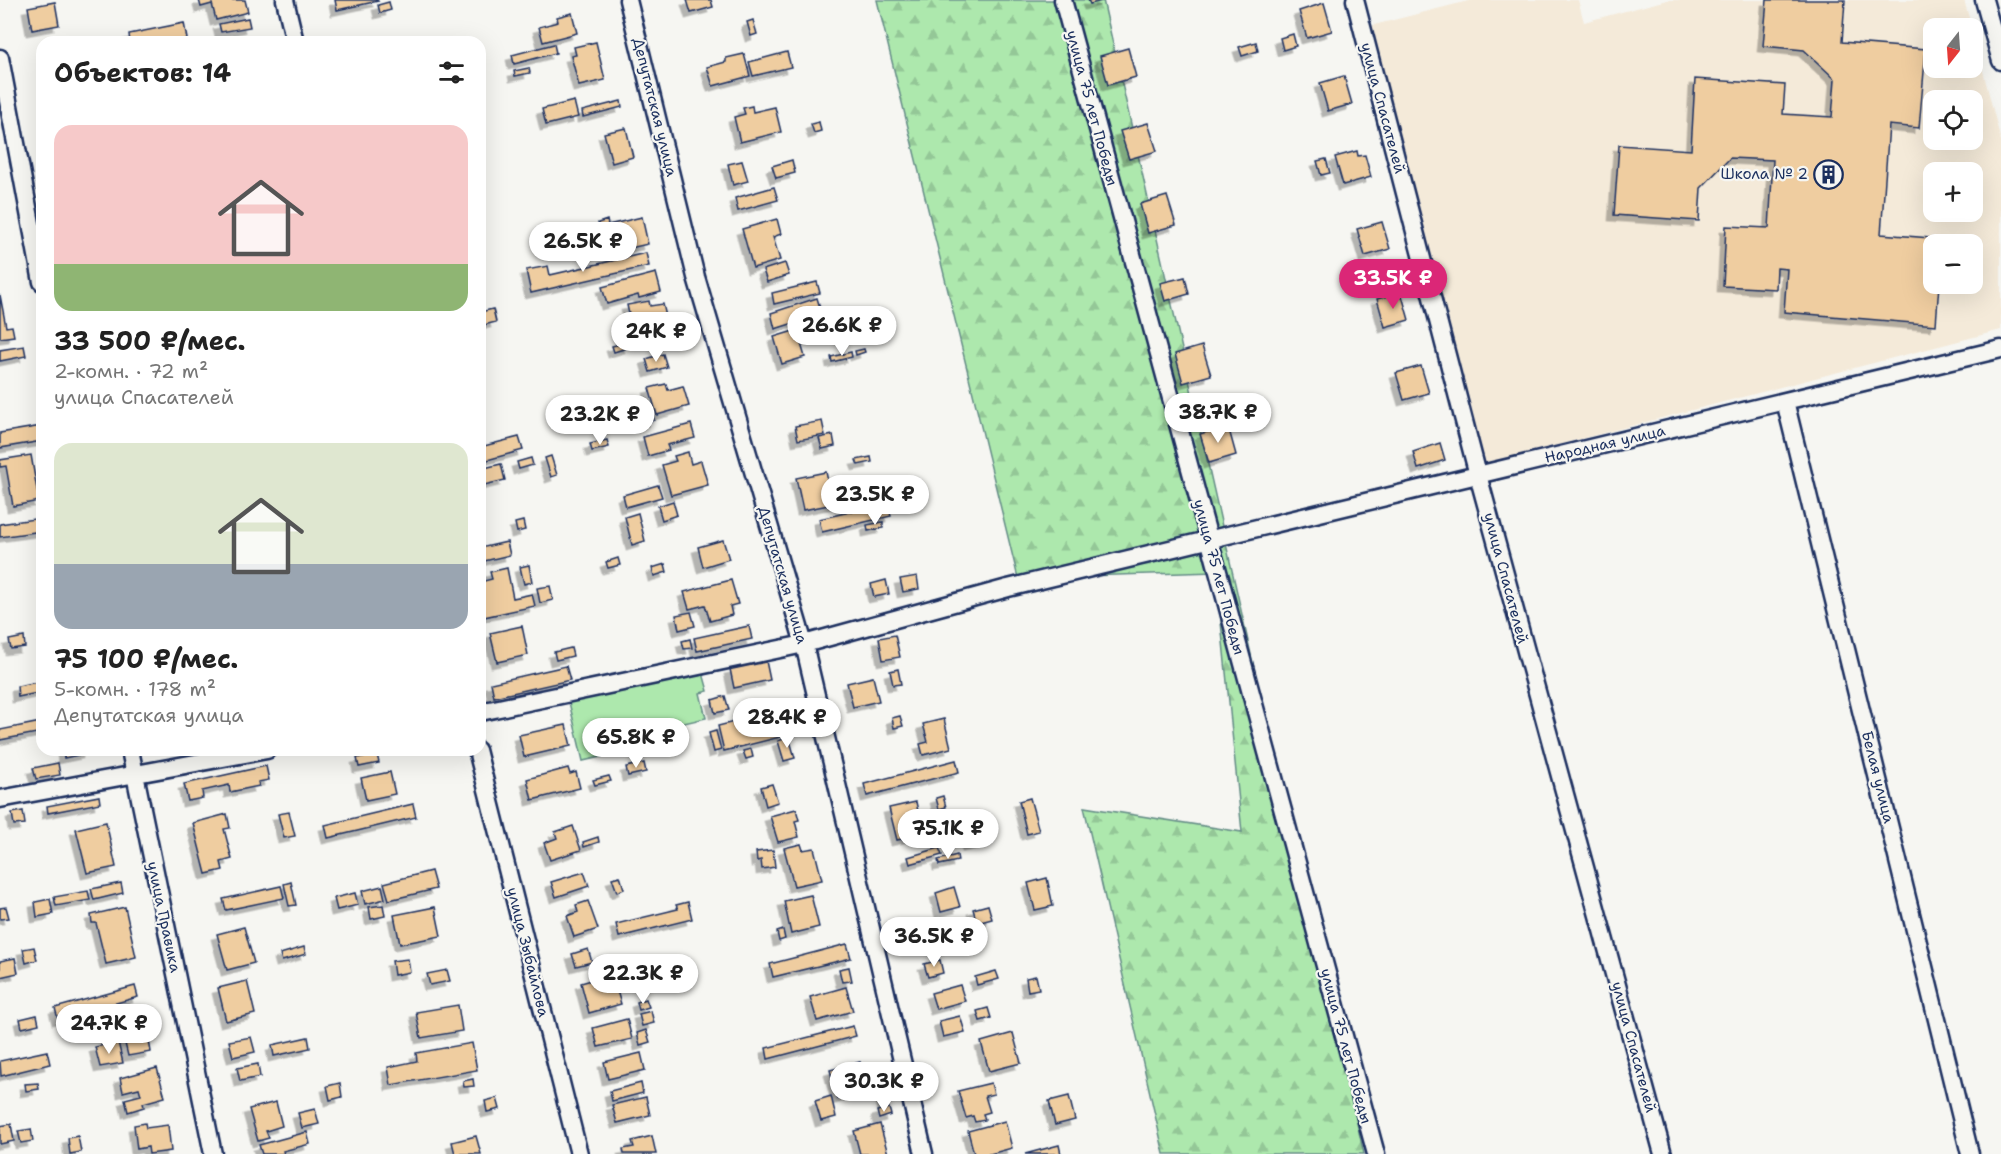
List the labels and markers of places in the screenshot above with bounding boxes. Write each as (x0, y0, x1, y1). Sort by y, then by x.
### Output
building icon: Школа № 2 (1813, 158, 1845, 190)
place label: Школа № 2 (1721, 164, 1808, 184)
pin: 26.5K ₽ (528, 222, 638, 273)
pin: 33.5K ₽ (1338, 259, 1448, 310)
pin: 26.6K ₽ (787, 306, 897, 357)
pin: 24K ₽ (614, 312, 698, 363)
pin: 38.7K ₽ (1163, 393, 1273, 444)
pin: 23.2K ₽ (545, 395, 655, 446)
pin: 23.5K ₽ (820, 475, 930, 526)
pin: 28.4K ₽ (732, 698, 842, 749)
pin: 65.8K ₽ (581, 718, 691, 769)
pin: 75.1K ₽ (893, 809, 1003, 860)
pin: 36.5K ₽ (879, 917, 989, 968)
pin: 22.3K ₽ (588, 954, 698, 1005)
pin: 24.7K ₽ (54, 1004, 164, 1055)
pin: 30.3K ₽ (829, 1062, 939, 1113)

